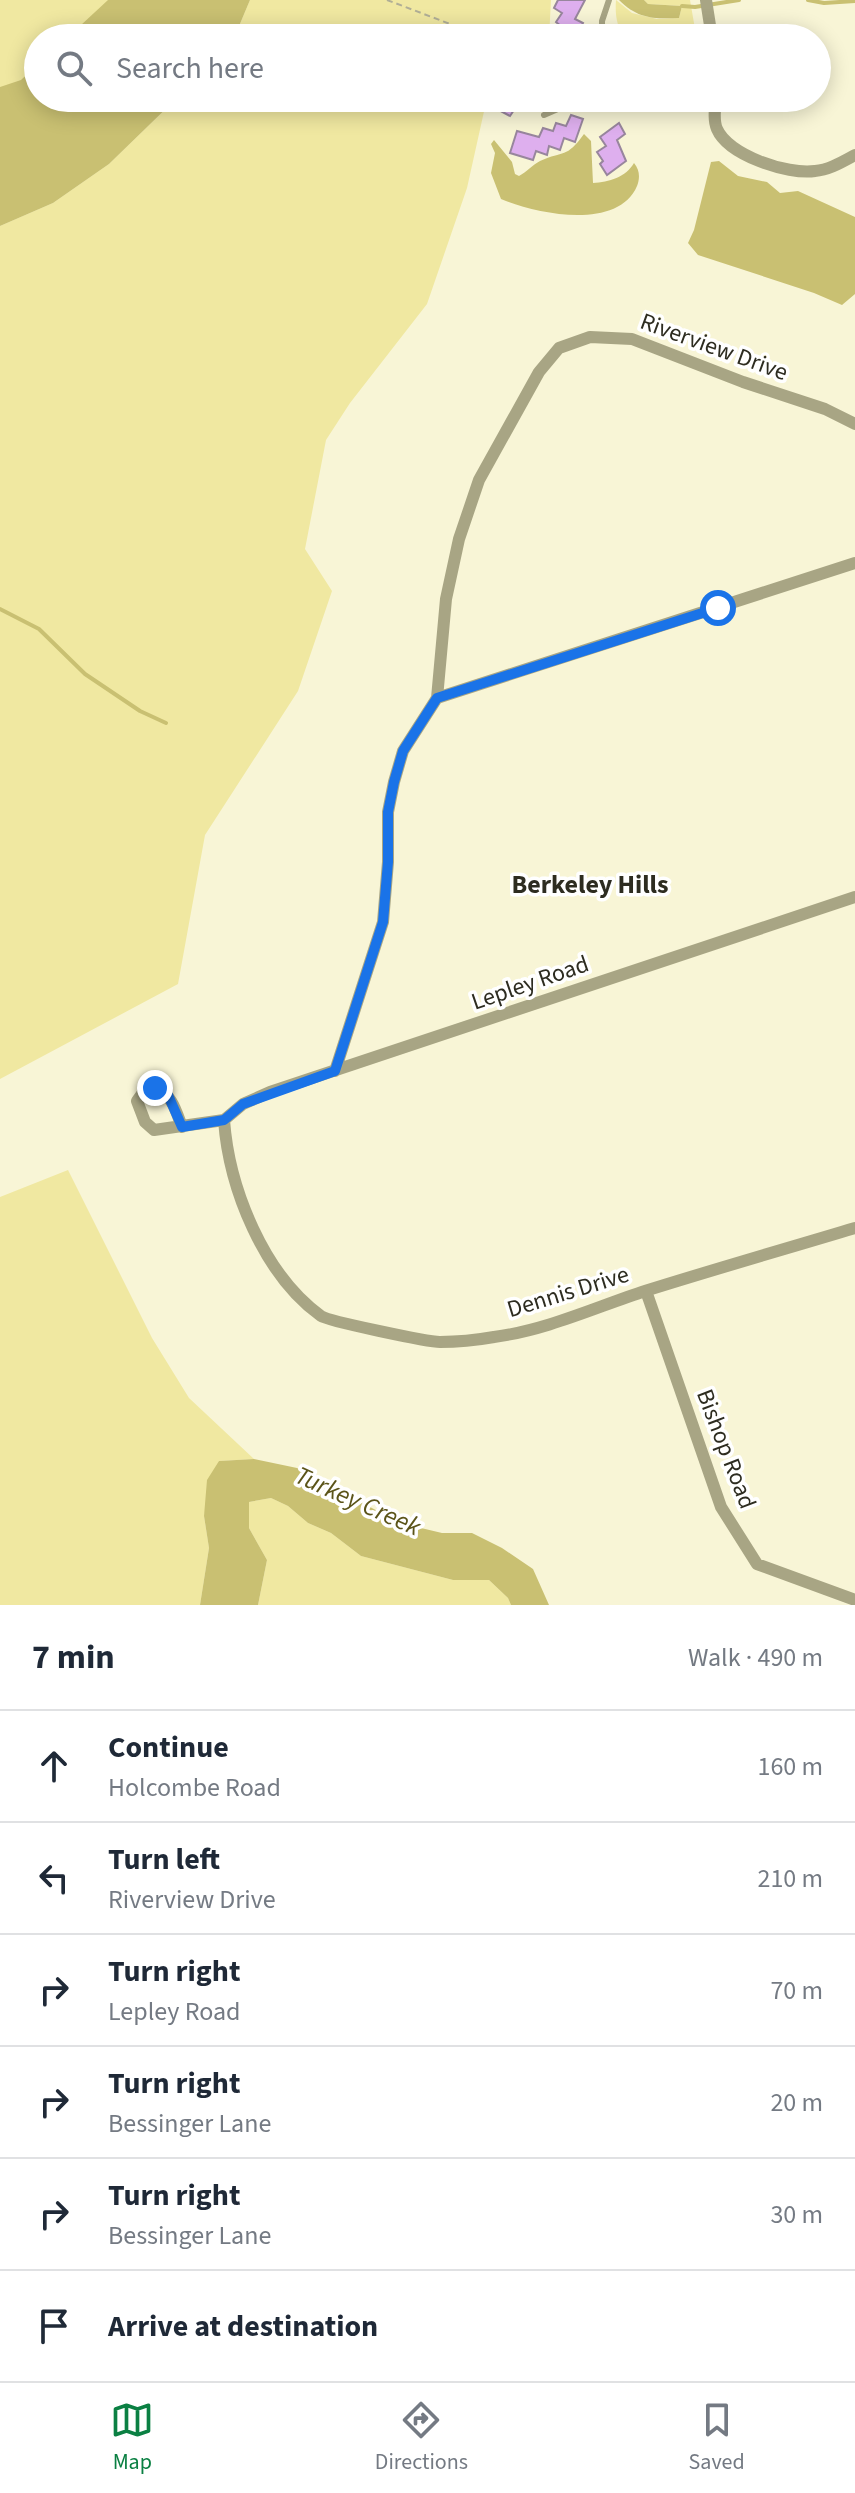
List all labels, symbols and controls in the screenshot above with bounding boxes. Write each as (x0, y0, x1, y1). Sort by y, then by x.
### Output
search box (24, 24, 831, 112)
icon: search (52, 46, 96, 90)
text: Search here (116, 47, 264, 90)
street label: Riverview Drive (635, 304, 793, 390)
route start (700, 590, 736, 626)
district label: Berkeley Hills (511, 866, 669, 903)
street label: Lepley Road (466, 947, 594, 1019)
route end (137, 1070, 173, 1106)
street label: Dennis Drive (503, 1257, 633, 1327)
street label: Bishop Road (687, 1384, 765, 1514)
water label: Turkey Creek (289, 1457, 427, 1545)
text: 7 min (32, 1633, 115, 1682)
text: Walk · 490 m (688, 1639, 823, 1676)
text: Continue (108, 1726, 229, 1769)
icon: ahead (32, 1744, 76, 1788)
text: 160 m (757, 1748, 823, 1785)
text: Holcombe Road (108, 1769, 281, 1806)
text: Turn left (108, 1838, 220, 1881)
icon: left (32, 1856, 76, 1900)
text: 210 m (757, 1860, 823, 1897)
text: Riverview Drive (108, 1881, 276, 1918)
text: Turn right (108, 1950, 240, 1993)
icon: right (32, 1968, 76, 2012)
text: 70 m (770, 1972, 823, 2009)
text: Lepley Road (108, 1993, 240, 2030)
text: Turn right (108, 2062, 240, 2105)
icon: right (32, 2080, 76, 2124)
text: 20 m (770, 2084, 823, 2121)
text: Bessinger Lane (108, 2105, 271, 2142)
text: Turn right (108, 2174, 240, 2217)
icon: right (32, 2192, 76, 2236)
text: 30 m (770, 2196, 823, 2233)
text: Bessinger Lane (108, 2217, 271, 2254)
icon: arrive (32, 2304, 76, 2348)
text: Arrive at destination (108, 2305, 378, 2348)
tab: Map (110, 2398, 154, 2478)
tab: Directions (375, 2398, 468, 2478)
tab: Saved (689, 2398, 745, 2478)

